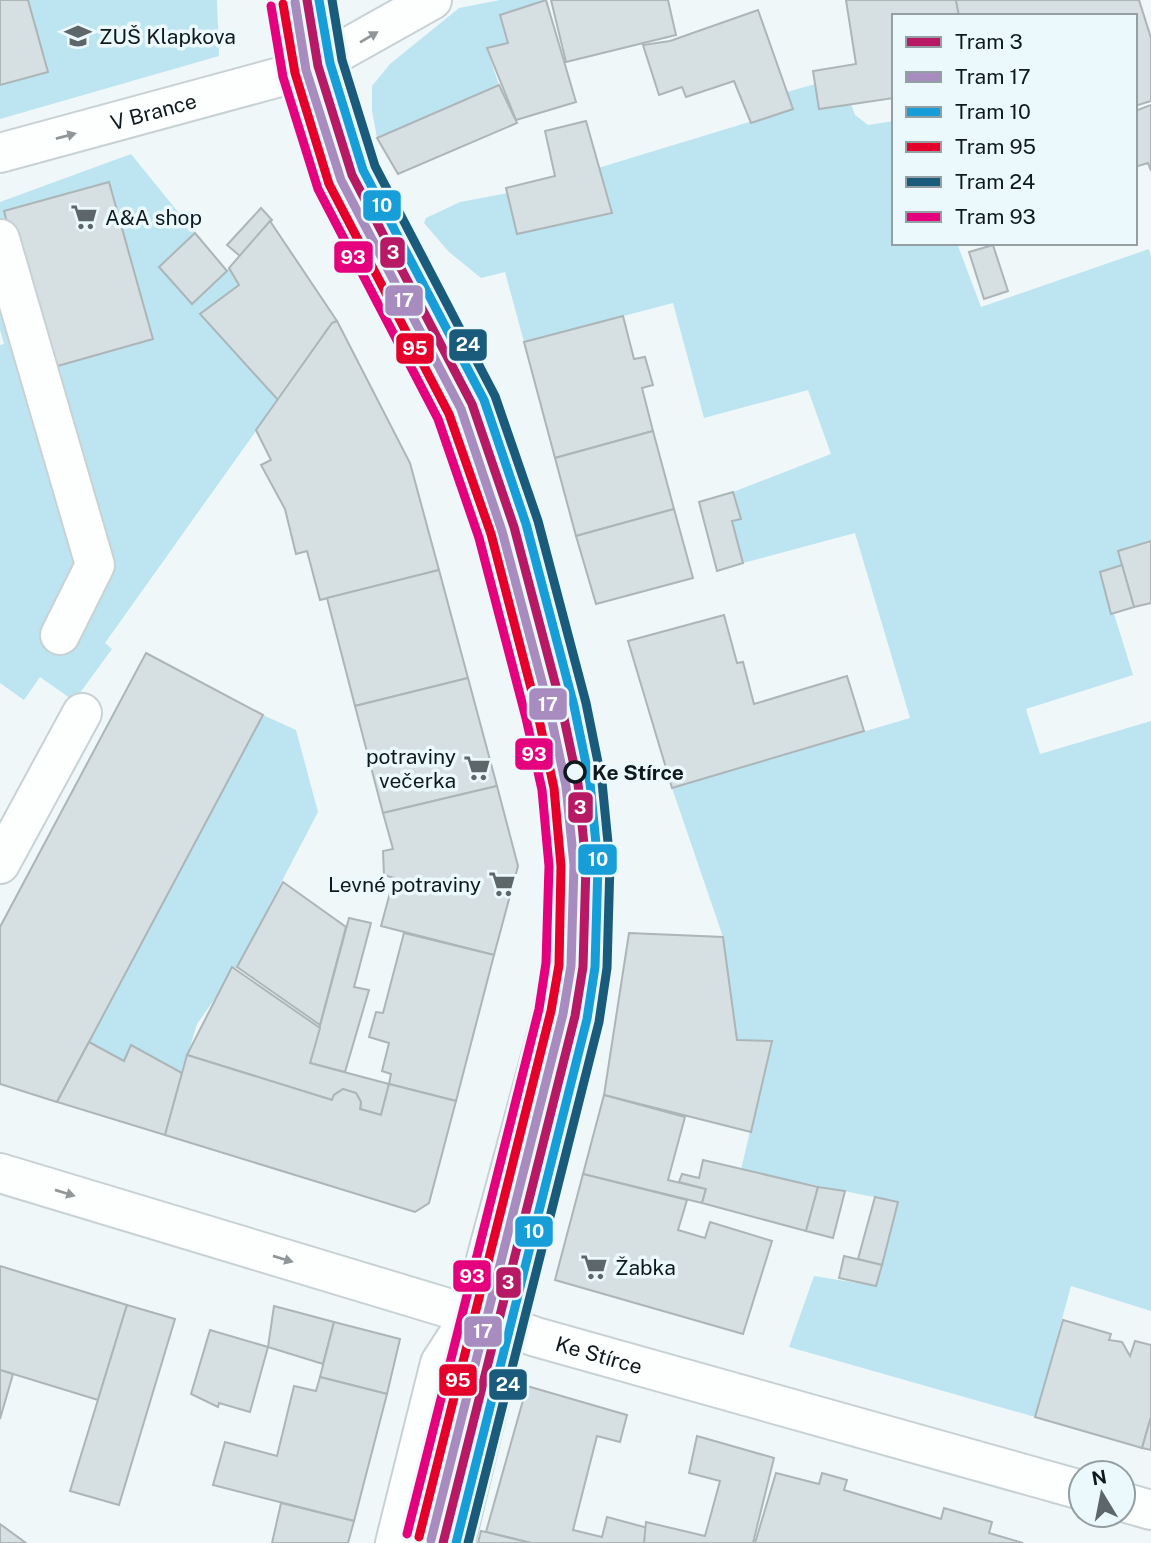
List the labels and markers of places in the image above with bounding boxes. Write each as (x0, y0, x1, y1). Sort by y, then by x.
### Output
school or university icon: ZUŠ Klapkova (63, 21, 93, 51)
place label: ZUŠ Klapkova (99, 24, 236, 49)
supermarket icon: A&A shop (69, 202, 99, 232)
place label: A&A shop (105, 205, 202, 230)
place label: potraviny večerka (366, 744, 456, 793)
supermarket icon: potraviny večerka (462, 753, 492, 783)
place label: Ke Stírce (592, 760, 684, 785)
marker: Ke Stírce (564, 761, 586, 783)
supermarket icon: Levné potraviny (487, 869, 517, 899)
place label: Levné potraviny (328, 872, 481, 897)
supermarket icon: Žabka (579, 1252, 609, 1282)
place label: Žabka (615, 1255, 676, 1280)

